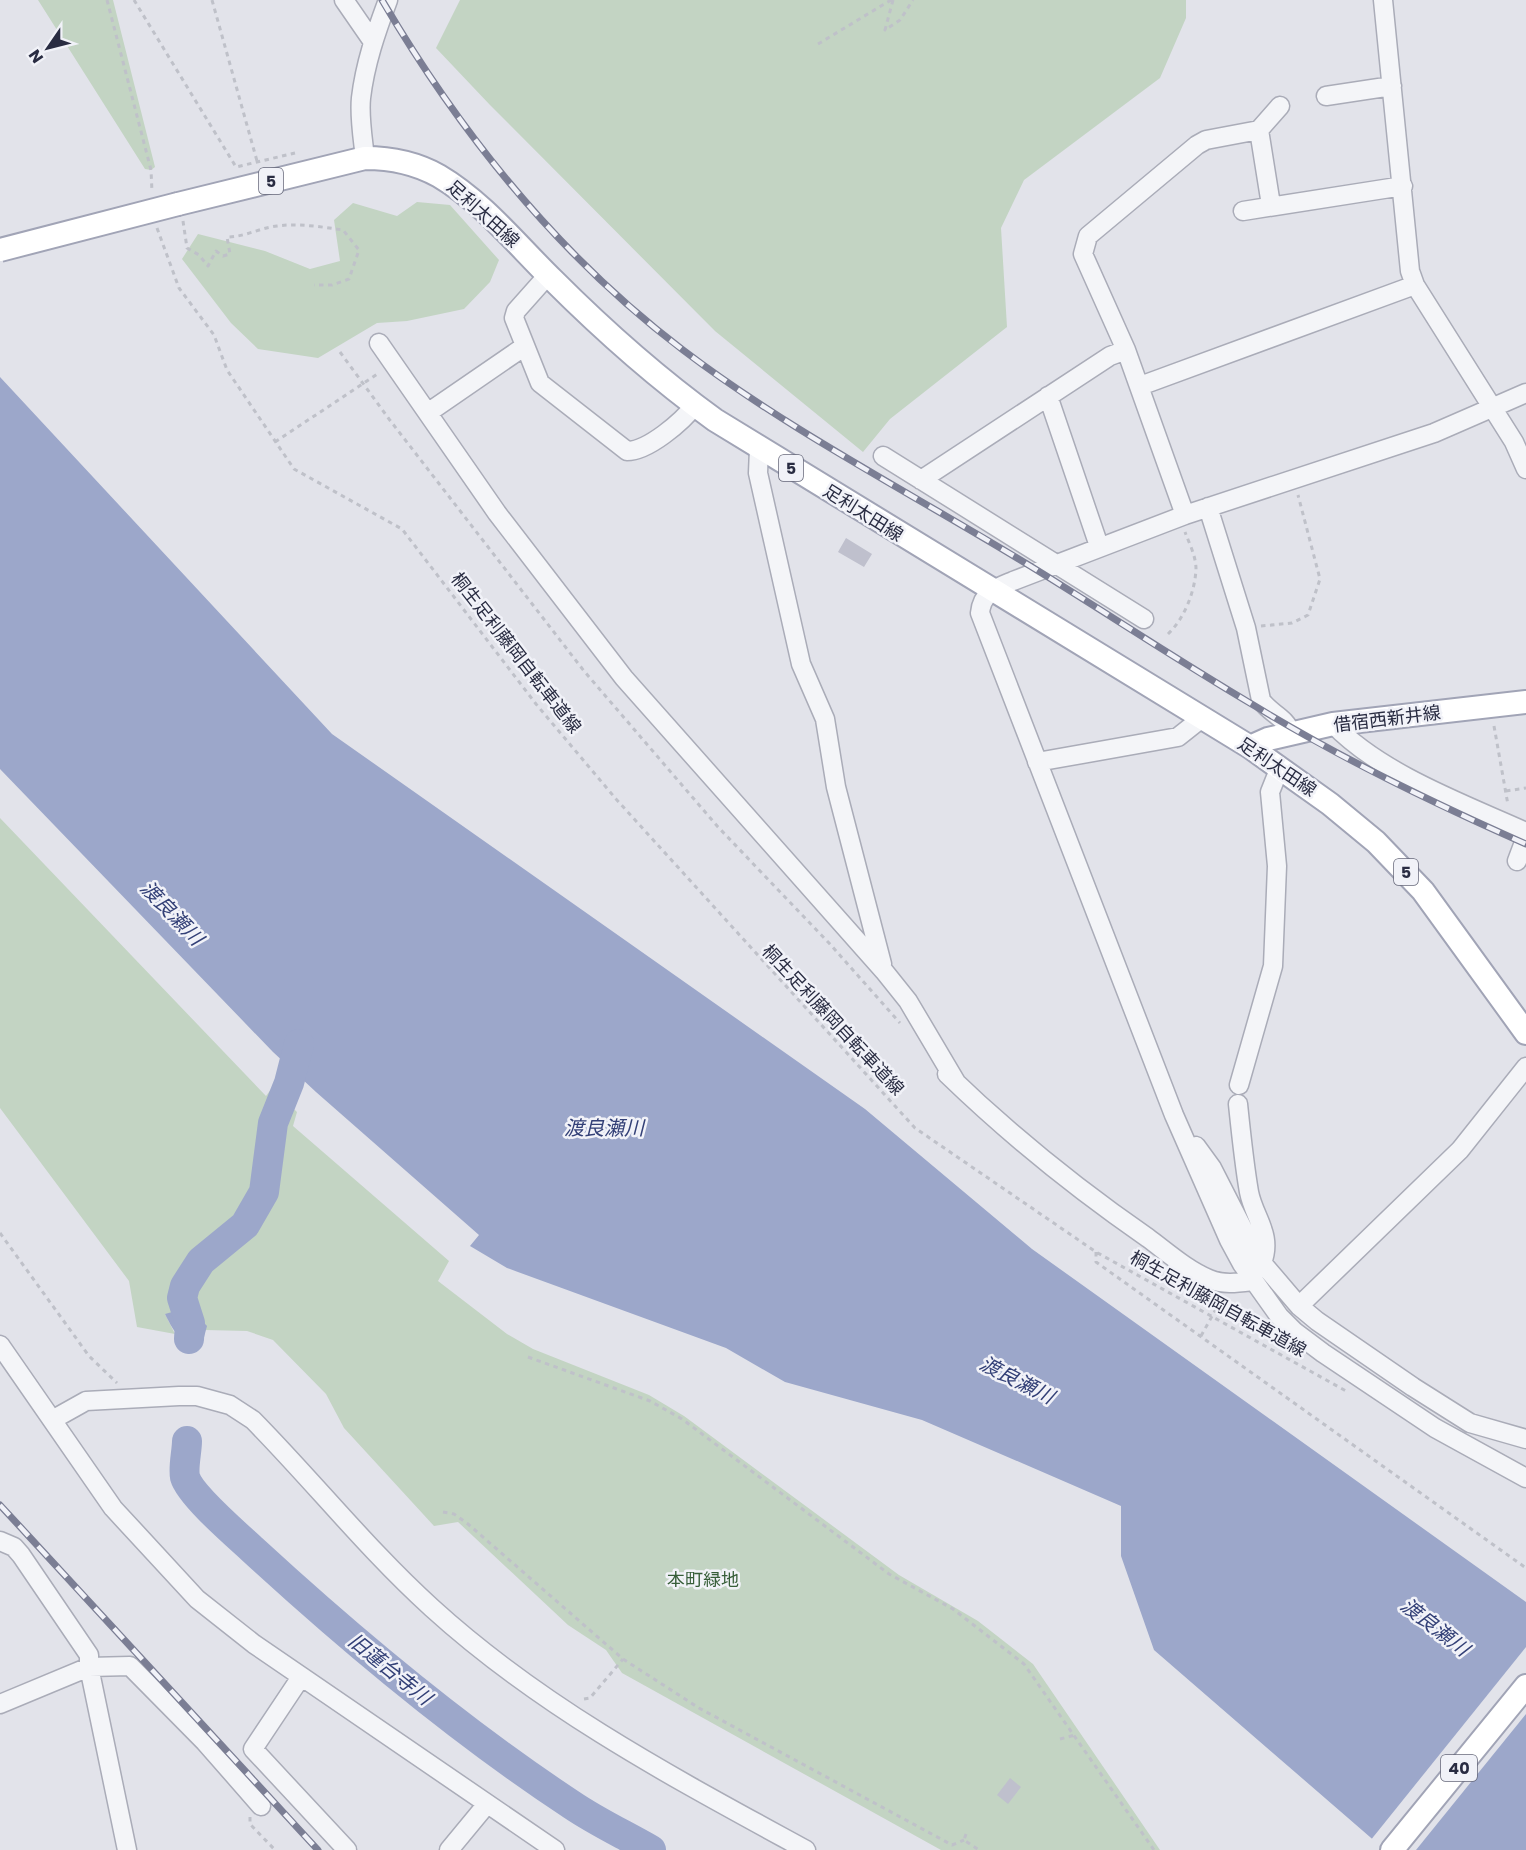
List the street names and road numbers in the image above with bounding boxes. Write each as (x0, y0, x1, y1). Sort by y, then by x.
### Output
road number: 5 (259, 168, 283, 194)
street label: 足利太田線 (442, 174, 525, 253)
road number: 5 (779, 455, 803, 481)
street label: 足利太田線 (818, 478, 908, 547)
street label: 桐生足利藤岡自転車道線 (446, 567, 587, 738)
street label: 借宿西新井線 (1332, 700, 1442, 737)
street label: 足利太田線 (1233, 731, 1322, 802)
road number: 5 (1394, 859, 1418, 885)
street label: 桐生足利藤岡自転車道線 (757, 939, 910, 1101)
street label: 桐生足利藤岡自転車道線 (1126, 1245, 1311, 1362)
road number: 40 (1441, 1755, 1477, 1781)

